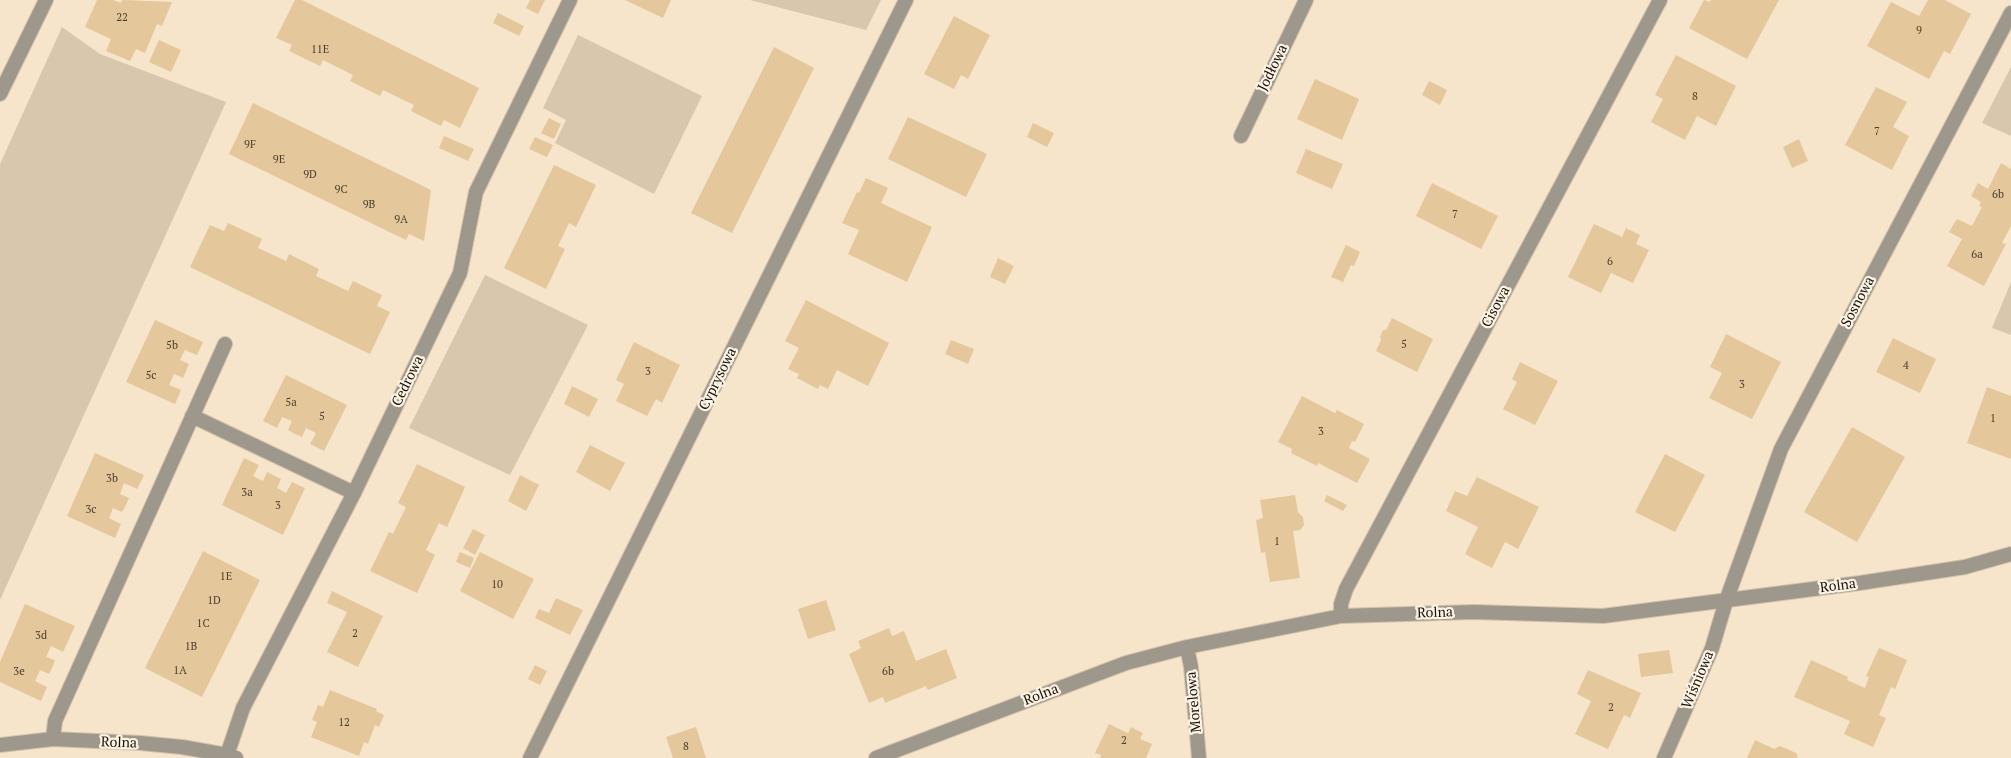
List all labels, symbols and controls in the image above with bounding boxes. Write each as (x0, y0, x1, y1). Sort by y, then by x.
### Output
house number: 22 (116, 11, 128, 25)
house number: 9 (1916, 24, 1922, 38)
street label: Jodłowa (1255, 42, 1291, 94)
house number: 11E (311, 43, 329, 57)
house number: 8 (1692, 90, 1698, 104)
house number: 7 (1874, 125, 1880, 139)
house number: 9F (244, 138, 256, 152)
house number: 9E (273, 153, 285, 167)
house number: 9D (303, 168, 317, 182)
house number: 9C (335, 183, 347, 197)
house number: 6b (1992, 188, 2004, 202)
house number: 9B (363, 198, 375, 212)
house number: 7 (1452, 208, 1458, 222)
house number: 9A (394, 213, 408, 227)
house number: 6a (1971, 248, 1983, 262)
house number: 6 (1607, 255, 1613, 269)
street label: Sosnowa (1838, 274, 1878, 330)
street label: Cisowa (1478, 284, 1514, 330)
house number: 5 (1401, 338, 1407, 352)
house number: 5b (166, 339, 178, 353)
street label: Cyprysowa (696, 345, 740, 413)
street label: Cedrowa (389, 353, 427, 409)
house number: 4 (1903, 359, 1909, 373)
house number: 3 (645, 365, 651, 379)
house number: 5c (146, 369, 156, 383)
house number: 3 (1739, 378, 1745, 392)
house number: 5a (285, 396, 297, 410)
house number: 5 (319, 410, 325, 424)
house number: 1 (1990, 412, 1996, 426)
house number: 3 (1318, 425, 1324, 439)
house number: 3b (106, 472, 118, 486)
house number: 3a (241, 486, 253, 500)
house number: 3 (275, 499, 281, 513)
house number: 3c (86, 503, 96, 517)
house number: 1 (1274, 535, 1280, 549)
house number: 1E (220, 570, 232, 584)
street label: Rolna (1819, 575, 1857, 597)
house number: 10 (491, 578, 503, 592)
house number: 1D (207, 594, 221, 608)
street label: Rolna (1417, 604, 1453, 622)
house number: 1C (197, 617, 209, 631)
house number: 2 (352, 627, 358, 641)
house number: 3d (35, 629, 47, 643)
house number: 1B (185, 640, 197, 654)
street label: Wiśniowa (1678, 649, 1718, 711)
house number: 1A (173, 664, 187, 678)
house number: 3e (13, 665, 25, 679)
house number: 6b (882, 665, 894, 679)
street label: Morelowa (1183, 671, 1205, 733)
street label: Rolna (1021, 681, 1061, 709)
house number: 2 (1608, 701, 1614, 715)
house number: 12 (338, 716, 350, 730)
street label: Rolna (101, 734, 137, 752)
house number: 2 (1121, 734, 1127, 748)
house number: 8 (683, 740, 689, 754)

